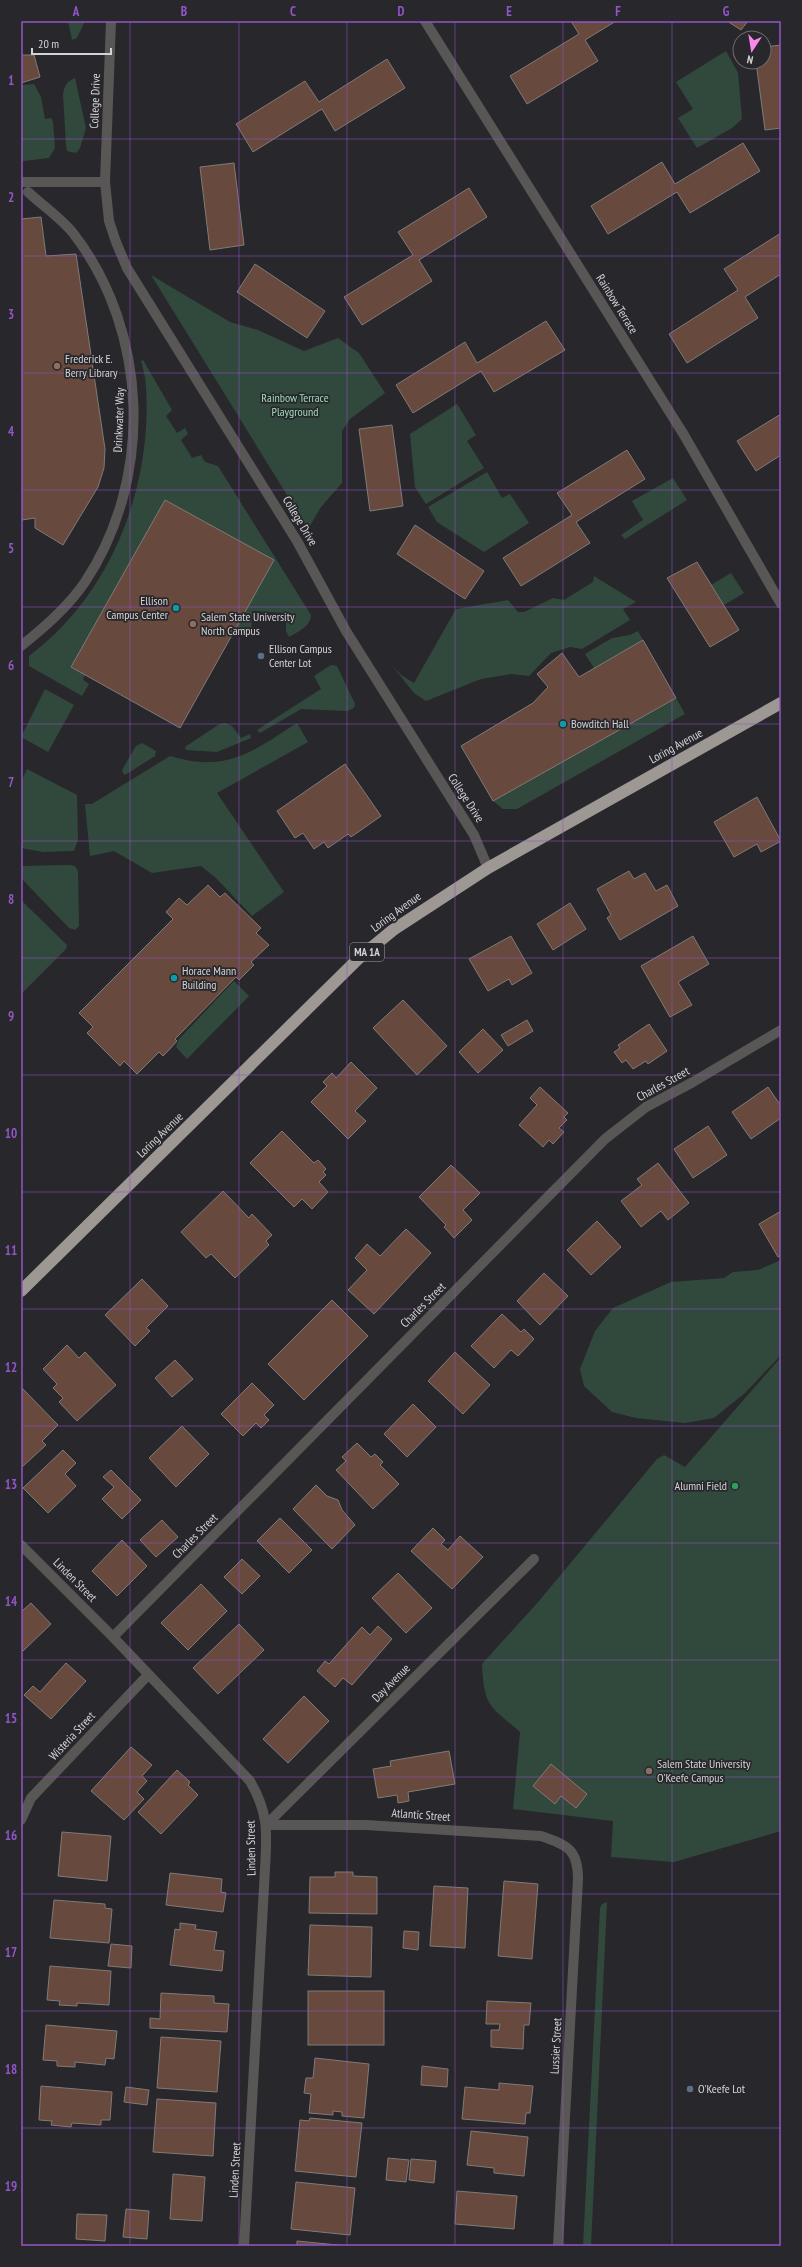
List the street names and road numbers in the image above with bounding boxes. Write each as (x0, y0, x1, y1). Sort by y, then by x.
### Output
street label: College Drive (86, 73, 103, 129)
street label: Rainbow Terrace (593, 271, 642, 336)
street label: Drinkwater Way (110, 387, 127, 453)
street label: College Drive (280, 493, 321, 548)
street label: Loring Avenue (647, 725, 705, 766)
street label: College Drive (445, 770, 488, 825)
street label: Loring Avenue (368, 888, 424, 935)
road number: MA 1A (350, 943, 384, 961)
street label: Charles Street (634, 1063, 692, 1104)
street label: Loring Avenue (133, 1109, 186, 1160)
street label: Charles Street (397, 1278, 449, 1330)
street label: Charles Street (169, 1509, 221, 1561)
street label: Linden Street (50, 1555, 101, 1605)
street label: Day Avenue (368, 1660, 413, 1705)
street label: Wisteria Street (45, 1708, 98, 1763)
street label: Atlantic Street (391, 1805, 452, 1824)
street label: Linden Street (243, 1819, 258, 1876)
street label: Lussier Street (547, 2017, 565, 2075)
street label: Linden Street (226, 2141, 243, 2198)

